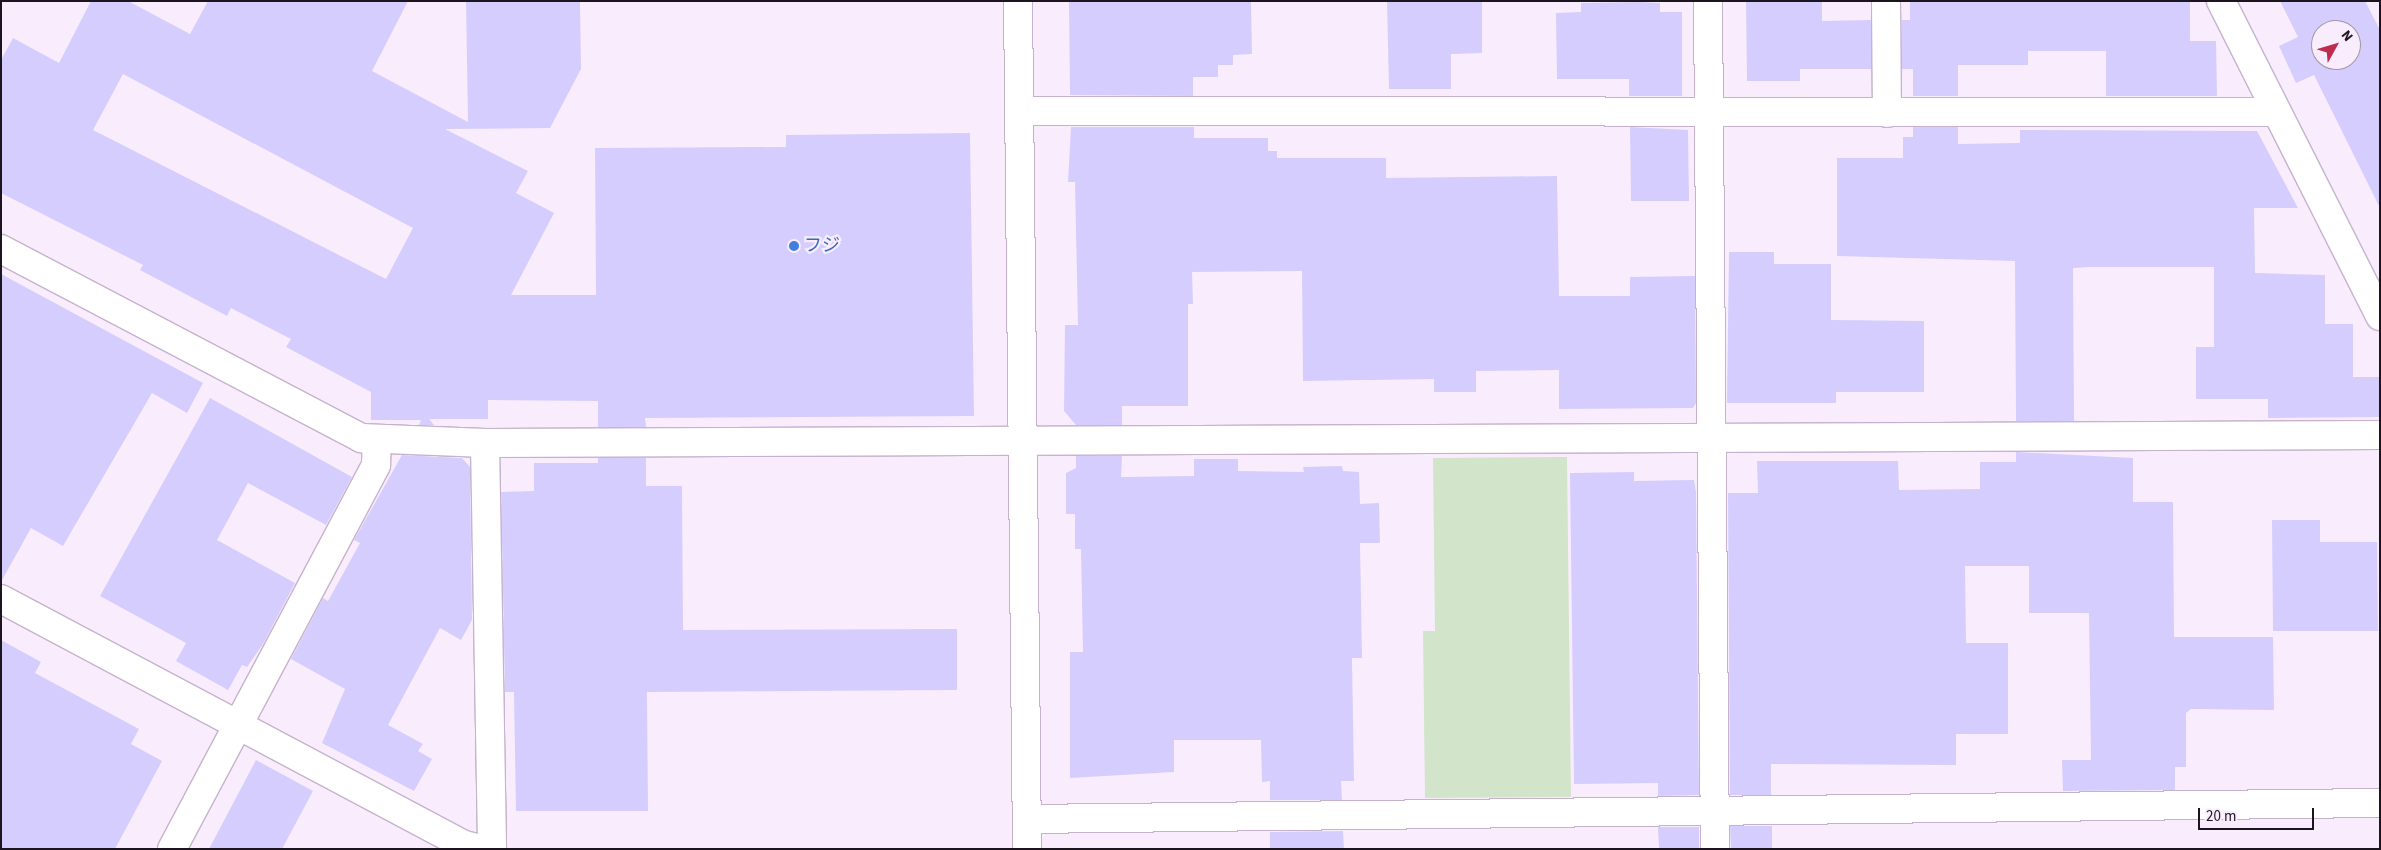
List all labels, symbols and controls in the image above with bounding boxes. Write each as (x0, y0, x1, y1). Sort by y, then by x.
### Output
north arrow (2311, 20, 2361, 70)
text: N (2336, 26, 2358, 46)
place label: フジ (804, 235, 840, 257)
marker: フジ (788, 240, 800, 252)
scale bar (2201, 798, 2317, 830)
text: 20 m (2206, 806, 2236, 827)

